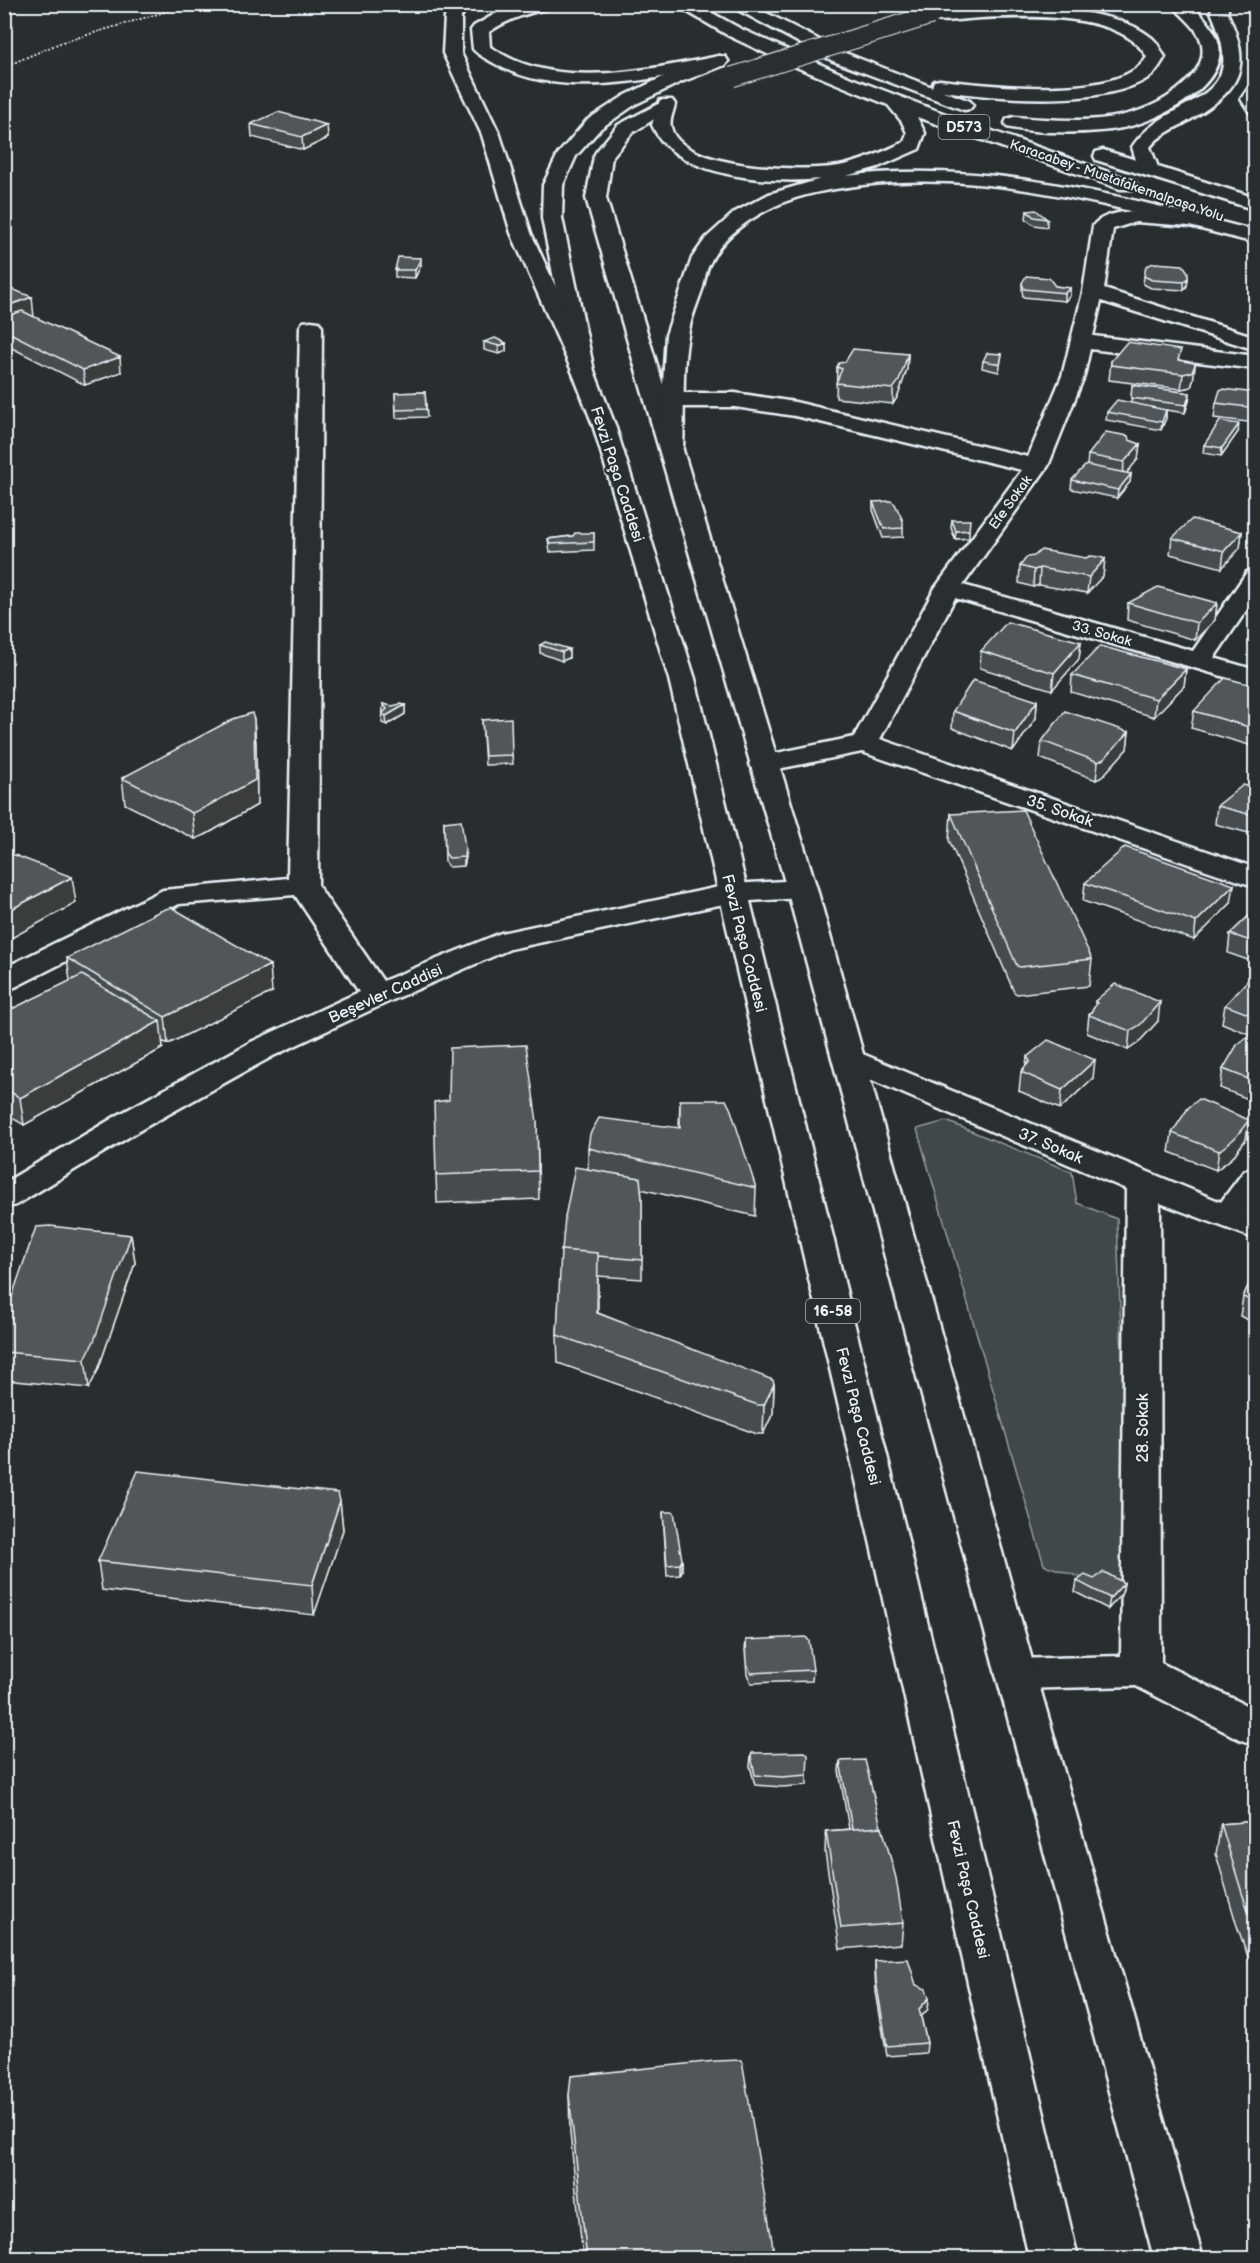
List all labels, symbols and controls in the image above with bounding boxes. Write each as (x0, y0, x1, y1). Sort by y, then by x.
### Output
road number: D573 (938, 115, 990, 139)
street label: Karacabey - Mustafakemalpaşa Yolu (1007, 136, 1226, 225)
street label: Fevzi Paşa Caddesi (586, 404, 647, 545)
street label: Efe Sokak (985, 472, 1036, 533)
street label: 33. Sokak (1070, 617, 1134, 650)
street label: 35. Sokak (1024, 791, 1096, 832)
street label: Fevzi Paşa Caddesi (717, 872, 770, 1014)
street label: Beşevler Caddisi (326, 961, 446, 1028)
street label: 37. Sokak (1015, 1124, 1086, 1168)
road number: 16-58 (806, 1299, 860, 1323)
street label: Fevzi Paşa Caddesi (831, 1345, 884, 1487)
street label: 28. Sokak (1134, 1393, 1153, 1463)
street label: Fevzi Paşa Caddesi (942, 1818, 993, 1960)

